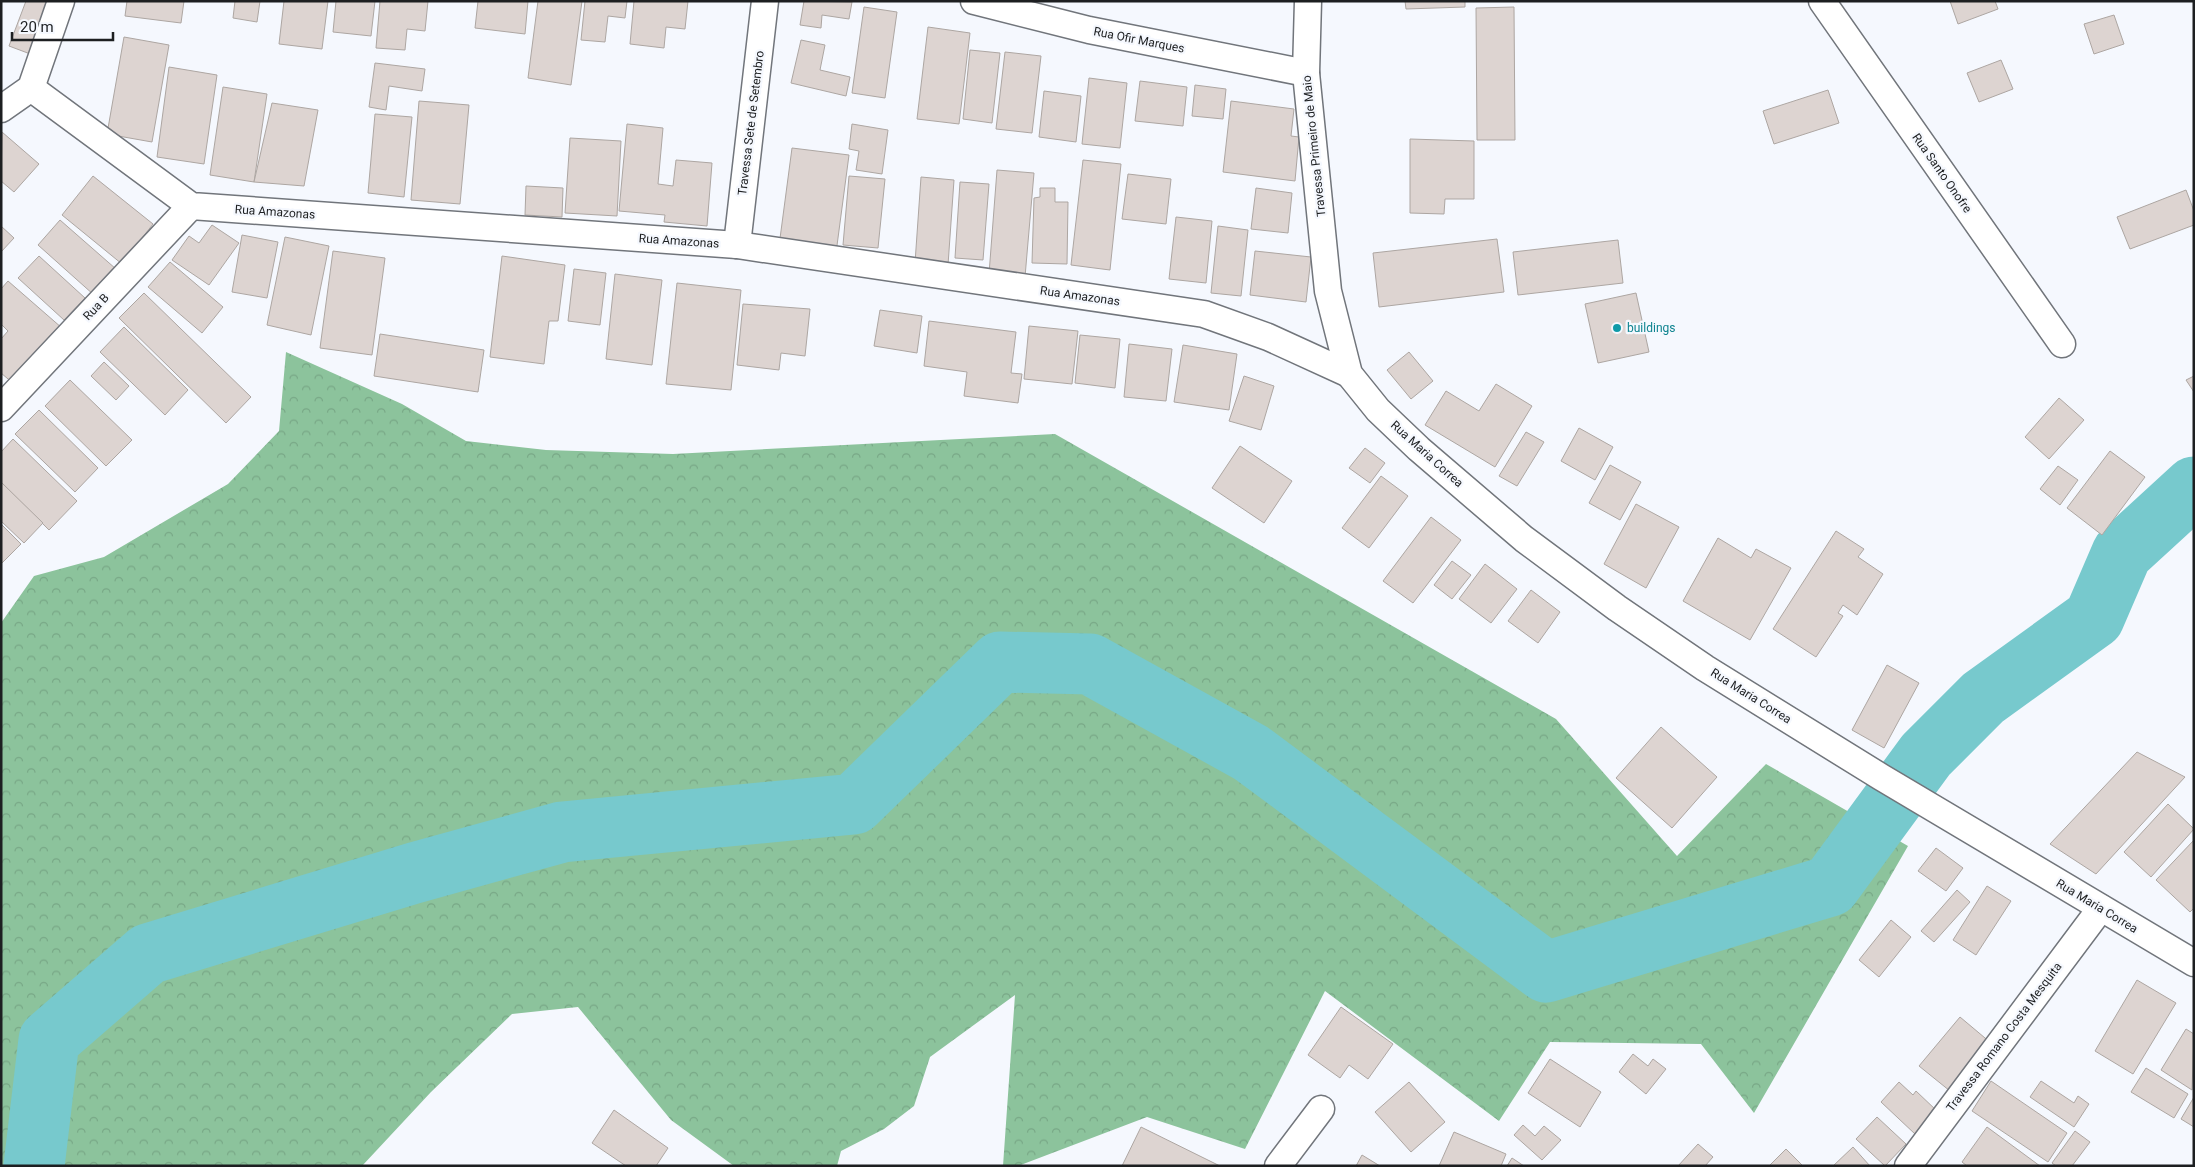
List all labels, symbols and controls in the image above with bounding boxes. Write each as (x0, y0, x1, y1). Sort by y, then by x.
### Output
scale bar (12, 10, 114, 42)
text: 20 m (20, 18, 54, 36)
street label: Rua Ofir Marques (1092, 24, 1186, 56)
street label: Travessa Sete de Setembro (735, 50, 767, 196)
street label: Travessa Primeiro de Maio (1300, 75, 1328, 217)
street label: Rua Santo Onofre (1909, 131, 1975, 215)
street label: Rua Amazonas (234, 202, 316, 222)
street label: Rua Amazonas (638, 231, 720, 251)
street label: Rua Amazonas (1039, 283, 1121, 309)
street label: Rua B (80, 291, 112, 323)
place label: buildings (1627, 321, 1675, 335)
marker: buildings (1611, 322, 1623, 334)
street label: Rua Maria Correa (1388, 418, 1466, 490)
street label: Rua Maria Correa (1708, 666, 1794, 726)
street label: Rua Maria Correa (2054, 876, 2140, 936)
street label: Travessa Romano Costa Mesquita (1943, 960, 2065, 1114)

